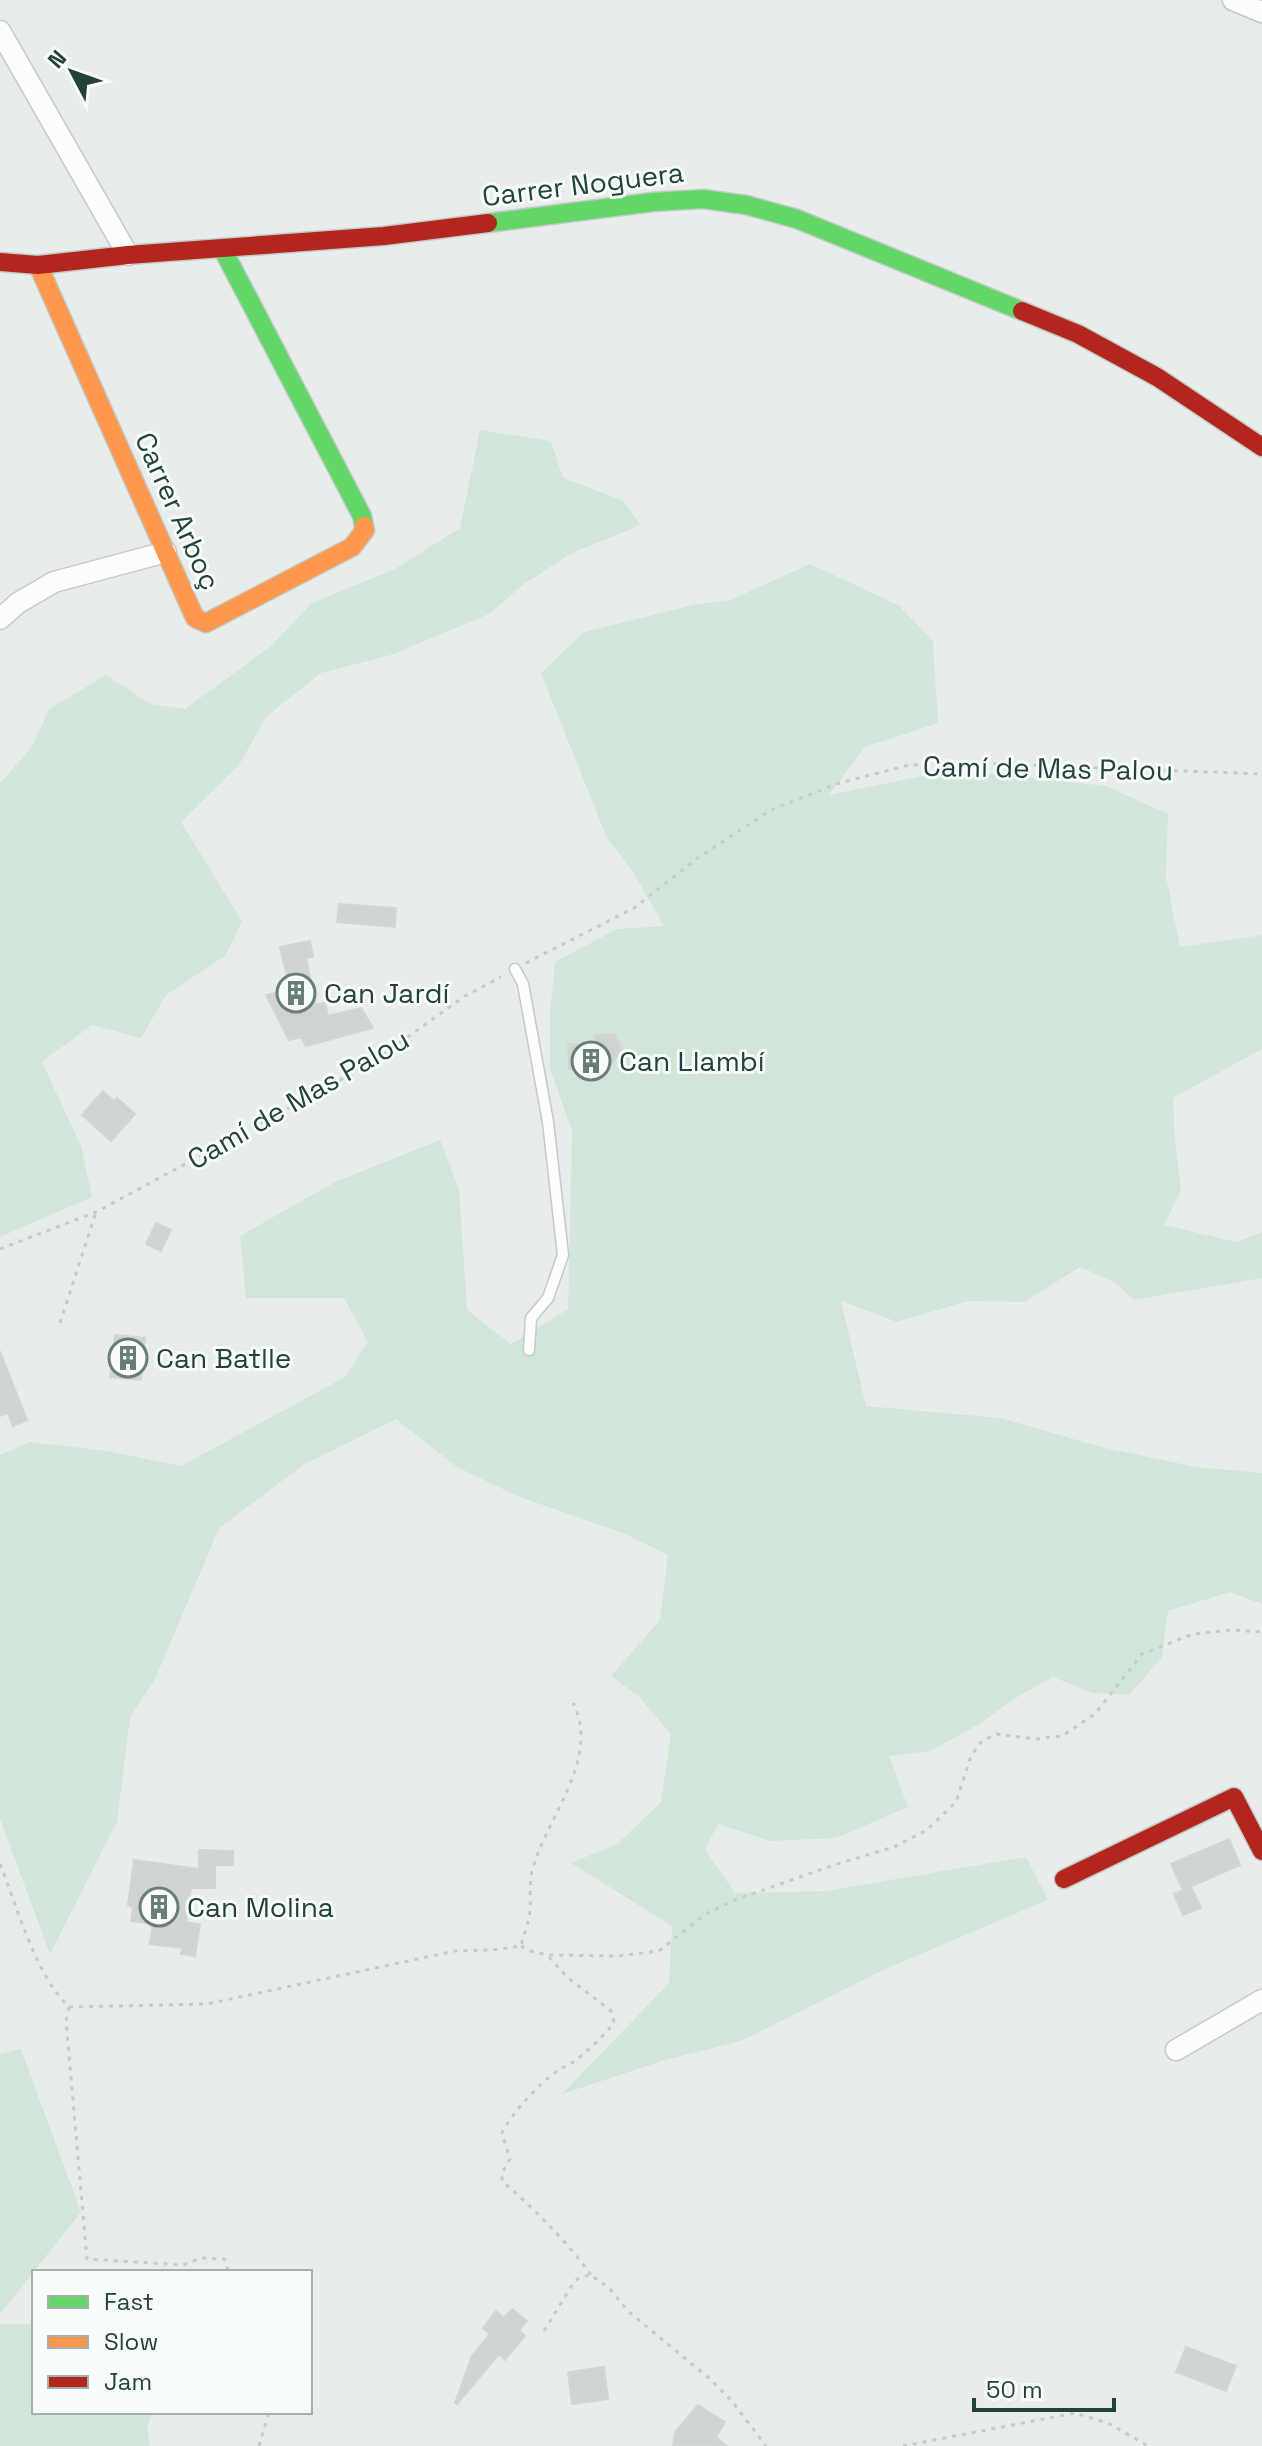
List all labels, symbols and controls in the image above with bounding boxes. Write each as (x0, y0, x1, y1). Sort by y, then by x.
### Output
north arrow (32, 32, 112, 112)
text: N (42, 44, 72, 74)
street label: Carrer Noguera (480, 154, 686, 214)
street label: Carrer Arboç (127, 427, 229, 595)
street label: Camí de Mas Palou (923, 748, 1173, 788)
building icon: Can Jardí (275, 972, 317, 1014)
place label: Can Jardí (324, 975, 450, 1011)
street label: Camí de Mas Palou (181, 1021, 415, 1177)
building icon: Can Llambí (570, 1040, 612, 1082)
place label: Can Llambí (619, 1043, 765, 1079)
building icon: Can Batlle (107, 1337, 149, 1379)
place label: Can Batlle (156, 1340, 291, 1376)
building icon: Can Molina (138, 1886, 180, 1928)
place label: Can Molina (187, 1889, 334, 1925)
legend (32, 2270, 312, 2414)
text: Fast (104, 2286, 154, 2317)
text: Slow (104, 2326, 158, 2357)
scale bar (974, 2362, 1114, 2412)
text: Jam (104, 2366, 152, 2397)
text: 50 m (986, 2374, 1043, 2405)

